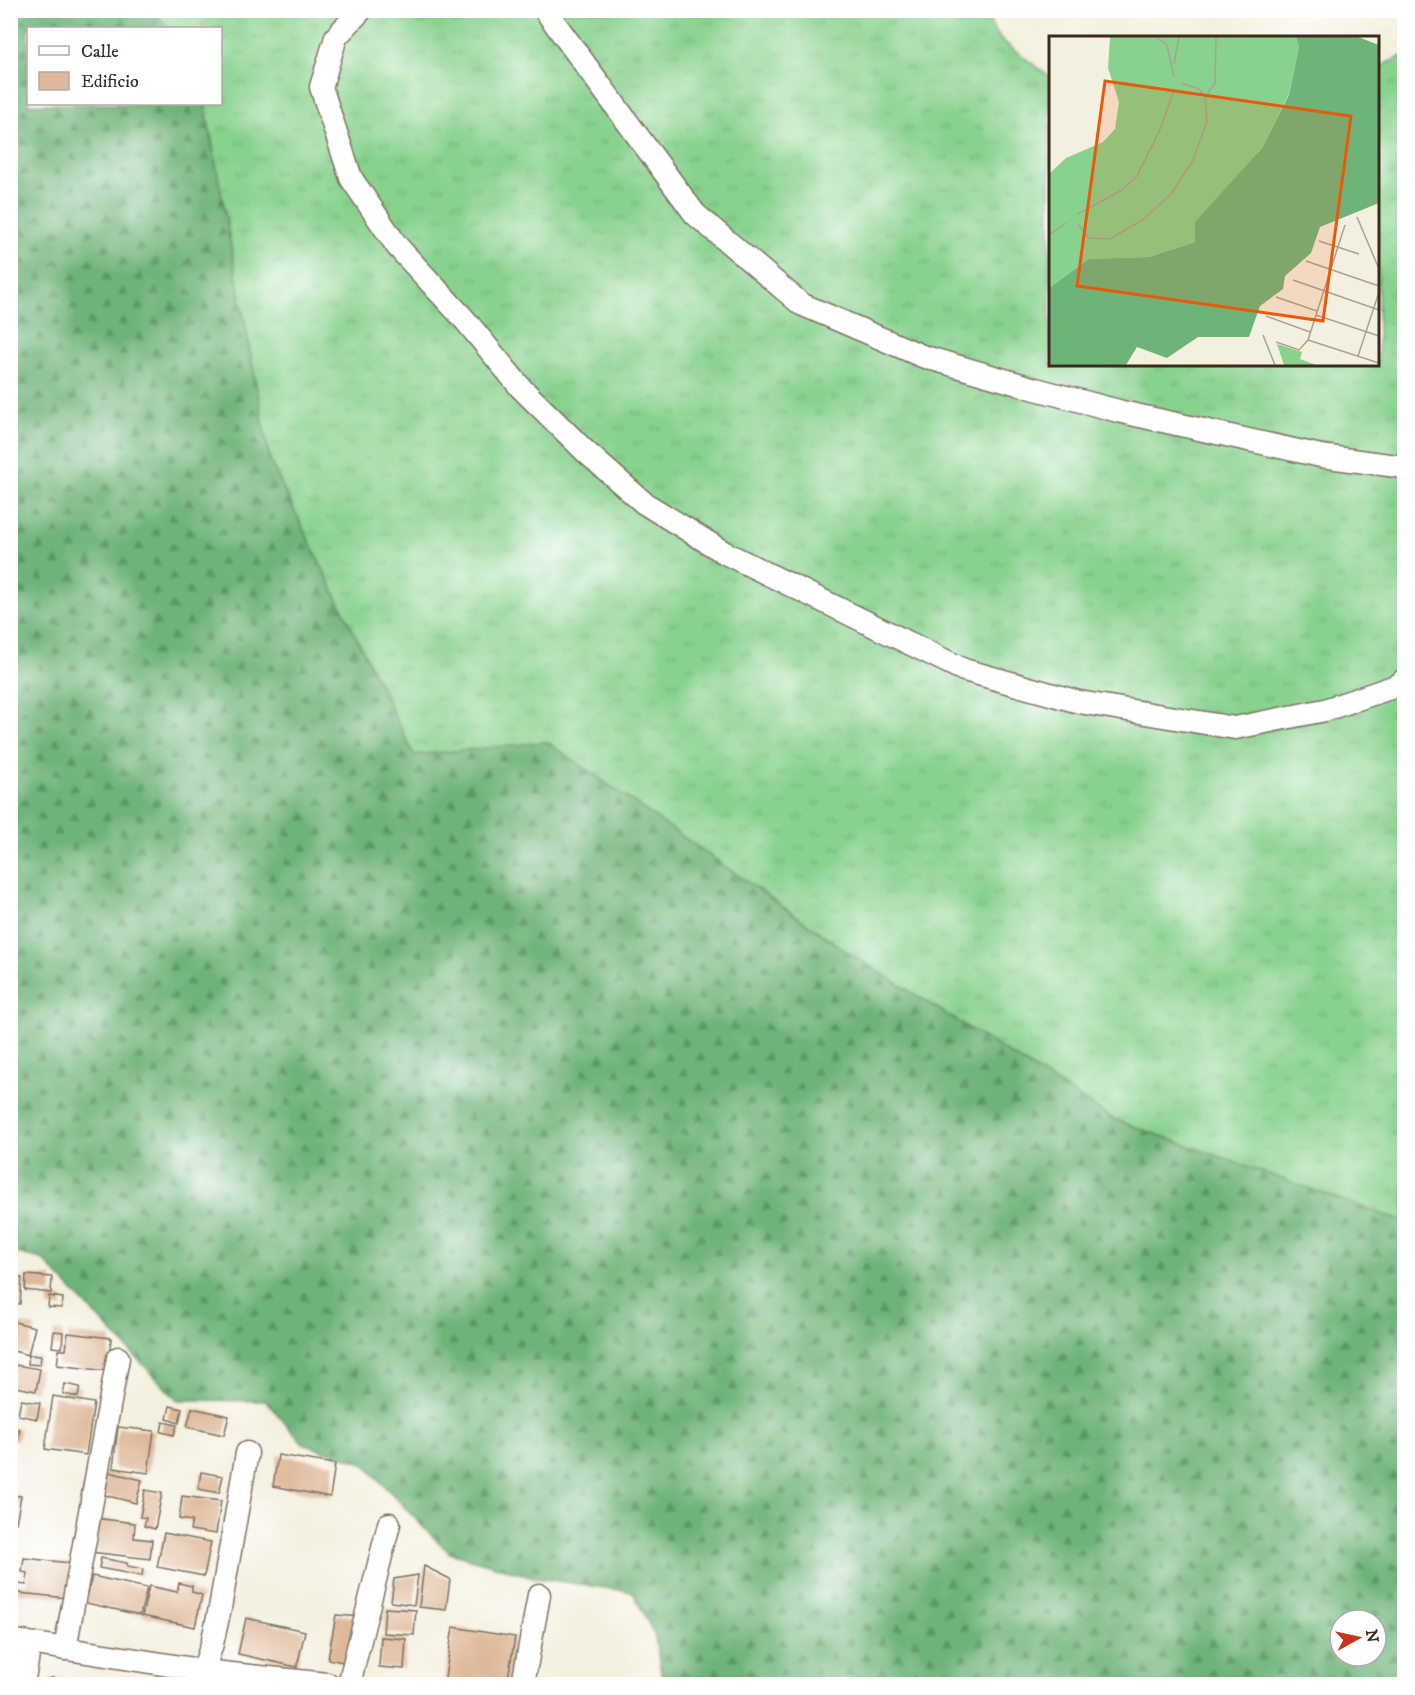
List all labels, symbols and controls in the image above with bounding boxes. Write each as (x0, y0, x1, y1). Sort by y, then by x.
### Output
legend (27, 27, 222, 105)
inset map (1049, 36, 1379, 366)
text: Calle (81, 41, 119, 63)
text: Edificio (81, 71, 139, 93)
north arrow (1328, 1608, 1388, 1668)
text: N (1361, 1628, 1383, 1644)

